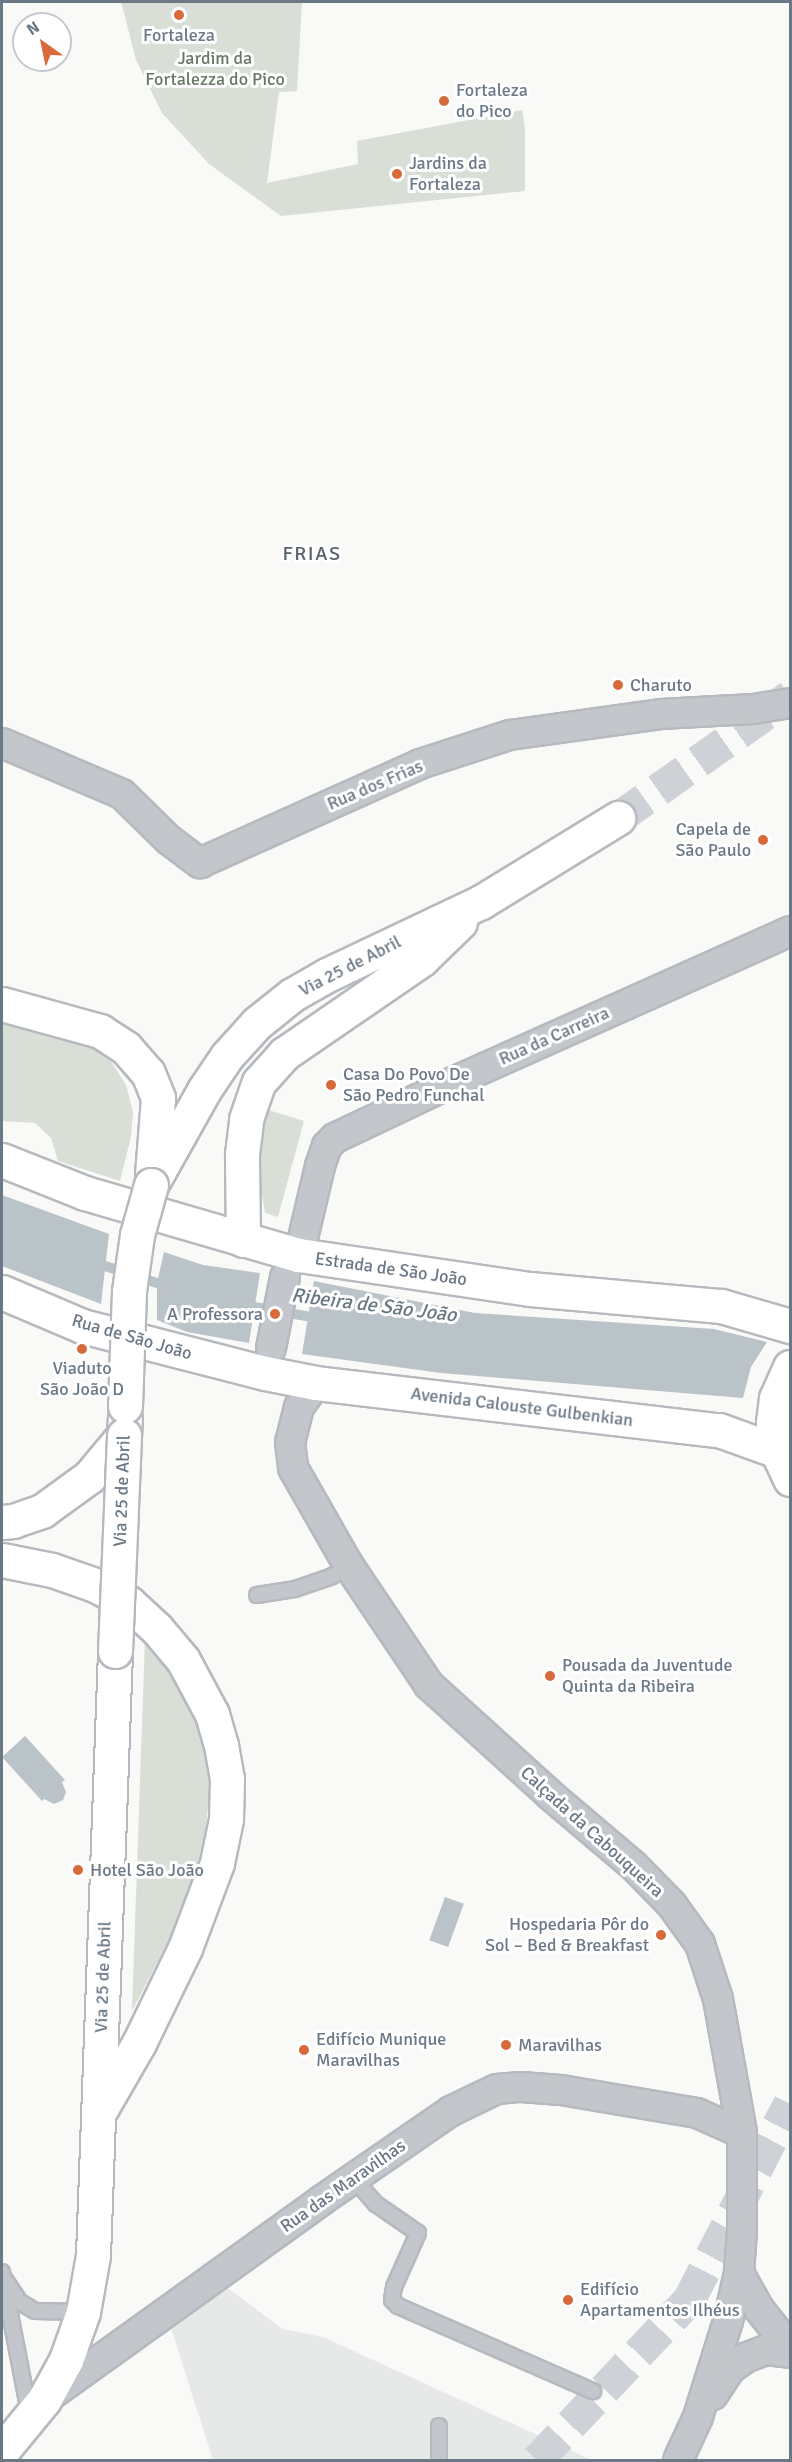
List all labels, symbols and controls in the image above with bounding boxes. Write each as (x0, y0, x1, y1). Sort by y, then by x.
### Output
marker: Fortaleza (172, 8, 186, 22)
north arrow (12, 12, 72, 72)
text: N (23, 17, 43, 40)
place label: Fortaleza (143, 24, 215, 46)
park label: Jardim da Fortalezza do Pico (145, 48, 285, 90)
place label: Fortaleza do Pico (456, 80, 528, 122)
marker: Fortaleza do Pico (437, 94, 451, 108)
place label: Jardins da Fortaleza (409, 153, 487, 195)
marker: Jardins da Fortaleza (390, 167, 404, 181)
district label: FRIAS (282, 541, 342, 565)
place label: Charuto (630, 674, 692, 696)
marker: Charuto (611, 678, 625, 692)
street label: Rua dos Frias (324, 755, 426, 815)
place label: Capela de São Paulo (675, 819, 751, 862)
marker: Capela de São Paulo (756, 833, 770, 847)
street label: Via 25 de Abril (295, 931, 405, 1001)
street label: Rua da Carreira (496, 1002, 612, 1070)
place label: Casa Do Povo De São Pedro Funchal (343, 1064, 485, 1106)
marker: Casa Do Povo De São Pedro Funchal (324, 1078, 338, 1092)
street label: Estrada de São João (314, 1248, 468, 1290)
water label: Ribeira de São João (290, 1283, 458, 1327)
place label: A Professora (167, 1303, 263, 1325)
marker: A Professora (268, 1307, 282, 1321)
street label: Rua de São João (69, 1310, 195, 1364)
marker: Viaduto São João D (75, 1342, 89, 1356)
place label: Viaduto São João D (40, 1358, 124, 1400)
street label: Avenida Calouste Gulbenkian (410, 1383, 634, 1431)
street label: Via 25 de Abril (109, 1435, 135, 1547)
place label: Pousada da Juventude Quinta da Ribeira (562, 1655, 732, 1698)
marker: Pousada da Juventude Quinta da Ribeira (543, 1669, 557, 1683)
street label: Calçada da Cabouqueira (516, 1762, 668, 1902)
place label: Hotel São João (90, 1859, 204, 1881)
marker: Hotel São João (71, 1863, 85, 1877)
place label: Hospedaria Pôr do Sol – Bed & Breakfast (485, 1914, 649, 1956)
street label: Via 25 de Abril (90, 1921, 116, 2033)
marker: Hospedaria Pôr do Sol – Bed & Breakfast (654, 1928, 668, 1942)
place label: Edifício Munique Maravilhas (316, 2029, 446, 2072)
place label: Maravilhas (518, 2034, 602, 2056)
marker: Maravilhas (499, 2038, 513, 2052)
marker: Edifício Munique Maravilhas (297, 2043, 311, 2057)
street label: Rua das Maravilhas (276, 2135, 410, 2237)
place label: Edifício Apartamentos Ilhéus (580, 2279, 740, 2322)
marker: Edifício Apartamentos Ilhéus (561, 2293, 575, 2307)

